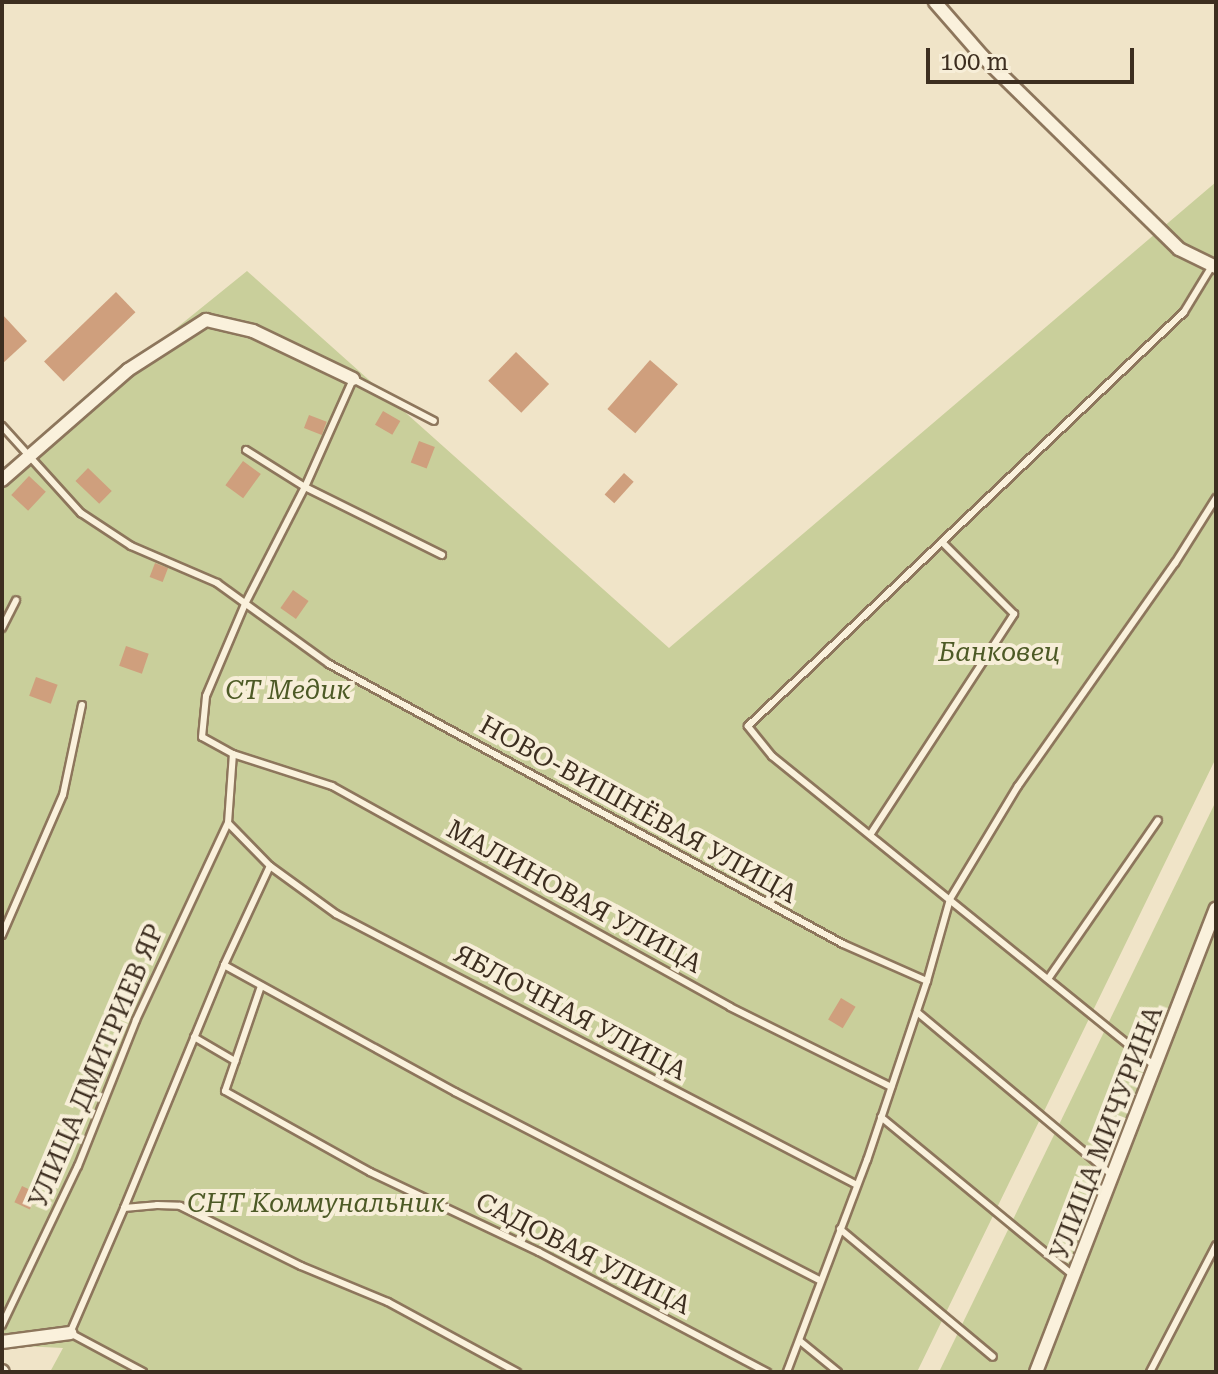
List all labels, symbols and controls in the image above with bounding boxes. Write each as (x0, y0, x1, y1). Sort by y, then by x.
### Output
scale bar (930, 32, 1138, 82)
text: 100 m (940, 48, 1008, 76)
park label: Банковец (938, 637, 1060, 669)
park label: СТ Медик (225, 675, 351, 707)
street label: НОВО-ВИШНЁВАЯ УЛИЦА (474, 710, 802, 910)
street label: МАЛИНОВАЯ УЛИЦА (441, 814, 707, 980)
street label: УЛИЦА ДМИТРИЕВ ЯР (23, 920, 171, 1212)
street label: ЯБЛОЧНАЯ УЛИЦА (448, 938, 692, 1088)
street label: УЛИЦА МИЧУРИНА (1044, 1002, 1170, 1264)
street label: САДОВАЯ УЛИЦА (470, 1186, 696, 1322)
park label: СНТ Коммунальник (187, 1188, 445, 1220)

